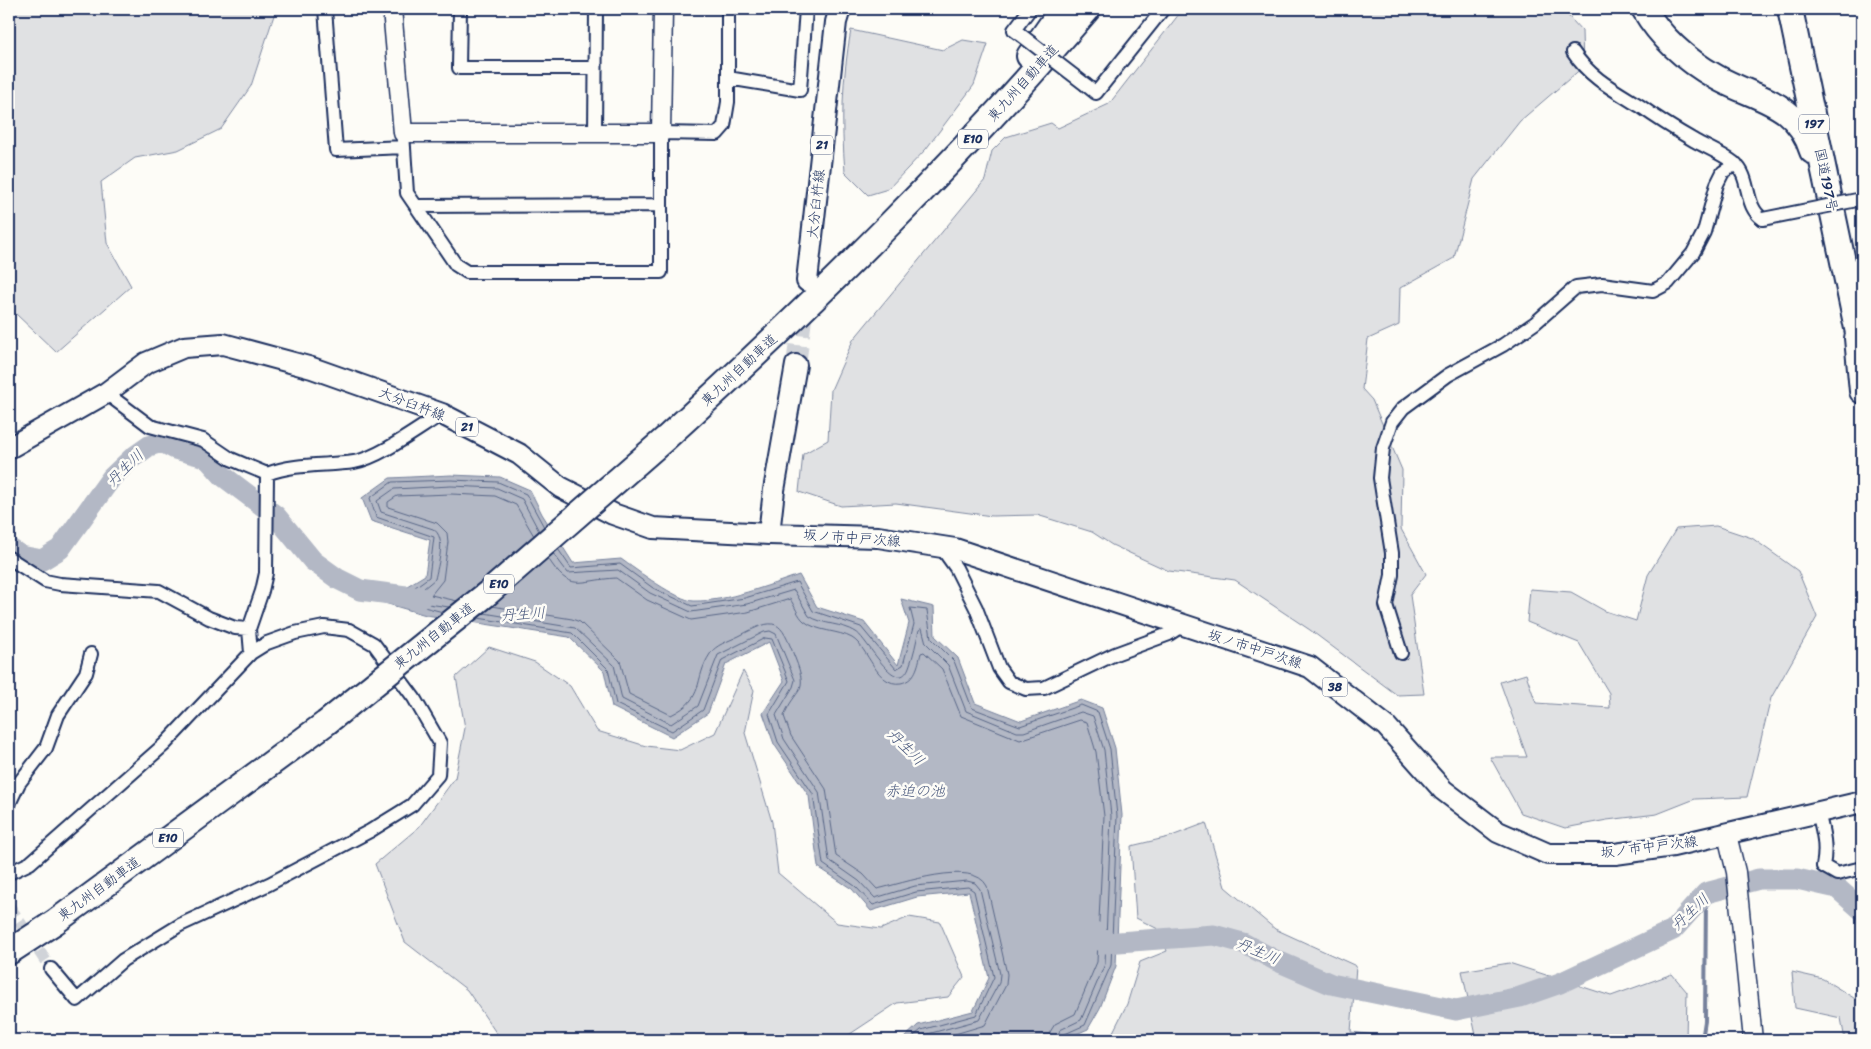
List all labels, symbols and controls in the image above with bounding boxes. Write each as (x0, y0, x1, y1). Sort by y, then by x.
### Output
street label: 東九州自動車道 (981, 38, 1065, 128)
road number: 197 (1799, 115, 1829, 134)
road number: E10 (958, 130, 988, 148)
road number: 21 (811, 136, 833, 154)
street label: 国道197号 (1807, 146, 1845, 214)
street label: 大分臼杵線 (800, 168, 832, 240)
street label: 東九州自動車道 (695, 327, 783, 413)
street label: 大分臼杵線 (375, 380, 449, 428)
road number: 21 (456, 418, 478, 437)
water label: 丹生川 (100, 443, 150, 493)
street label: 坂ノ市中戸次線 (802, 522, 902, 554)
road number: E10 (484, 574, 514, 594)
street label: 東九州自動車道 (388, 596, 480, 676)
water label: 丹生川 (500, 599, 546, 629)
street label: 坂ノ市中戸次線 (1205, 622, 1305, 676)
road number: 38 (1322, 678, 1348, 696)
water label: 丹生川 (881, 722, 931, 772)
water label: 赤迫の池 (885, 778, 946, 804)
road number: E10 (153, 828, 183, 848)
street label: 坂ノ市中戸次線 (1599, 829, 1699, 865)
street label: 東九州自動車道 (52, 850, 146, 928)
water label: 丹生川 (1665, 887, 1715, 937)
water label: 丹生川 (1232, 930, 1284, 972)

